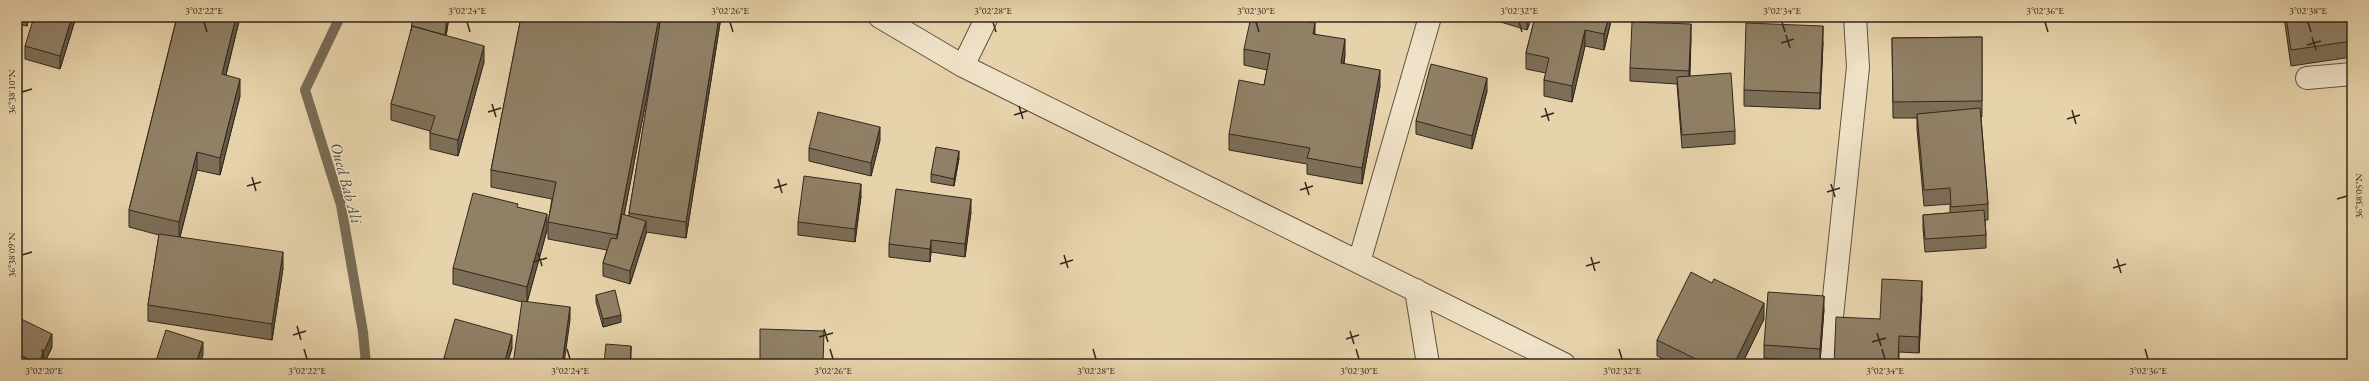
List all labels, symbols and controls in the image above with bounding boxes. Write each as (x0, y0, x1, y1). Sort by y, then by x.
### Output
text: 3°02'22"E (185, 4, 223, 17)
text: 3°02'24"E (448, 4, 486, 17)
text: 3°02'26"E (711, 4, 749, 17)
text: 3°02'28"E (974, 4, 1012, 17)
text: 3°02'30"E (1237, 4, 1275, 17)
text: 3°02'32"E (1500, 4, 1538, 17)
text: 3°02'34"E (1763, 4, 1801, 17)
text: 3°02'36"E (2026, 4, 2064, 17)
text: 3°02'38"E (2289, 4, 2327, 17)
text: 36°38'10"N (5, 69, 18, 114)
water label: Oued Bab Ali (326, 140, 368, 227)
text: 36°38'05"N (2352, 173, 2365, 218)
text: 36°38'09"N (5, 232, 18, 277)
text: 3°02'20"E (25, 364, 63, 377)
text: 3°02'22"E (288, 364, 326, 377)
text: 3°02'24"E (551, 364, 589, 377)
text: 3°02'26"E (814, 364, 852, 377)
text: 3°02'28"E (1077, 364, 1115, 377)
text: 3°02'30"E (1340, 364, 1378, 377)
text: 3°02'32"E (1603, 364, 1641, 377)
text: 3°02'34"E (1866, 364, 1904, 377)
text: 3°02'36"E (2129, 364, 2167, 377)

